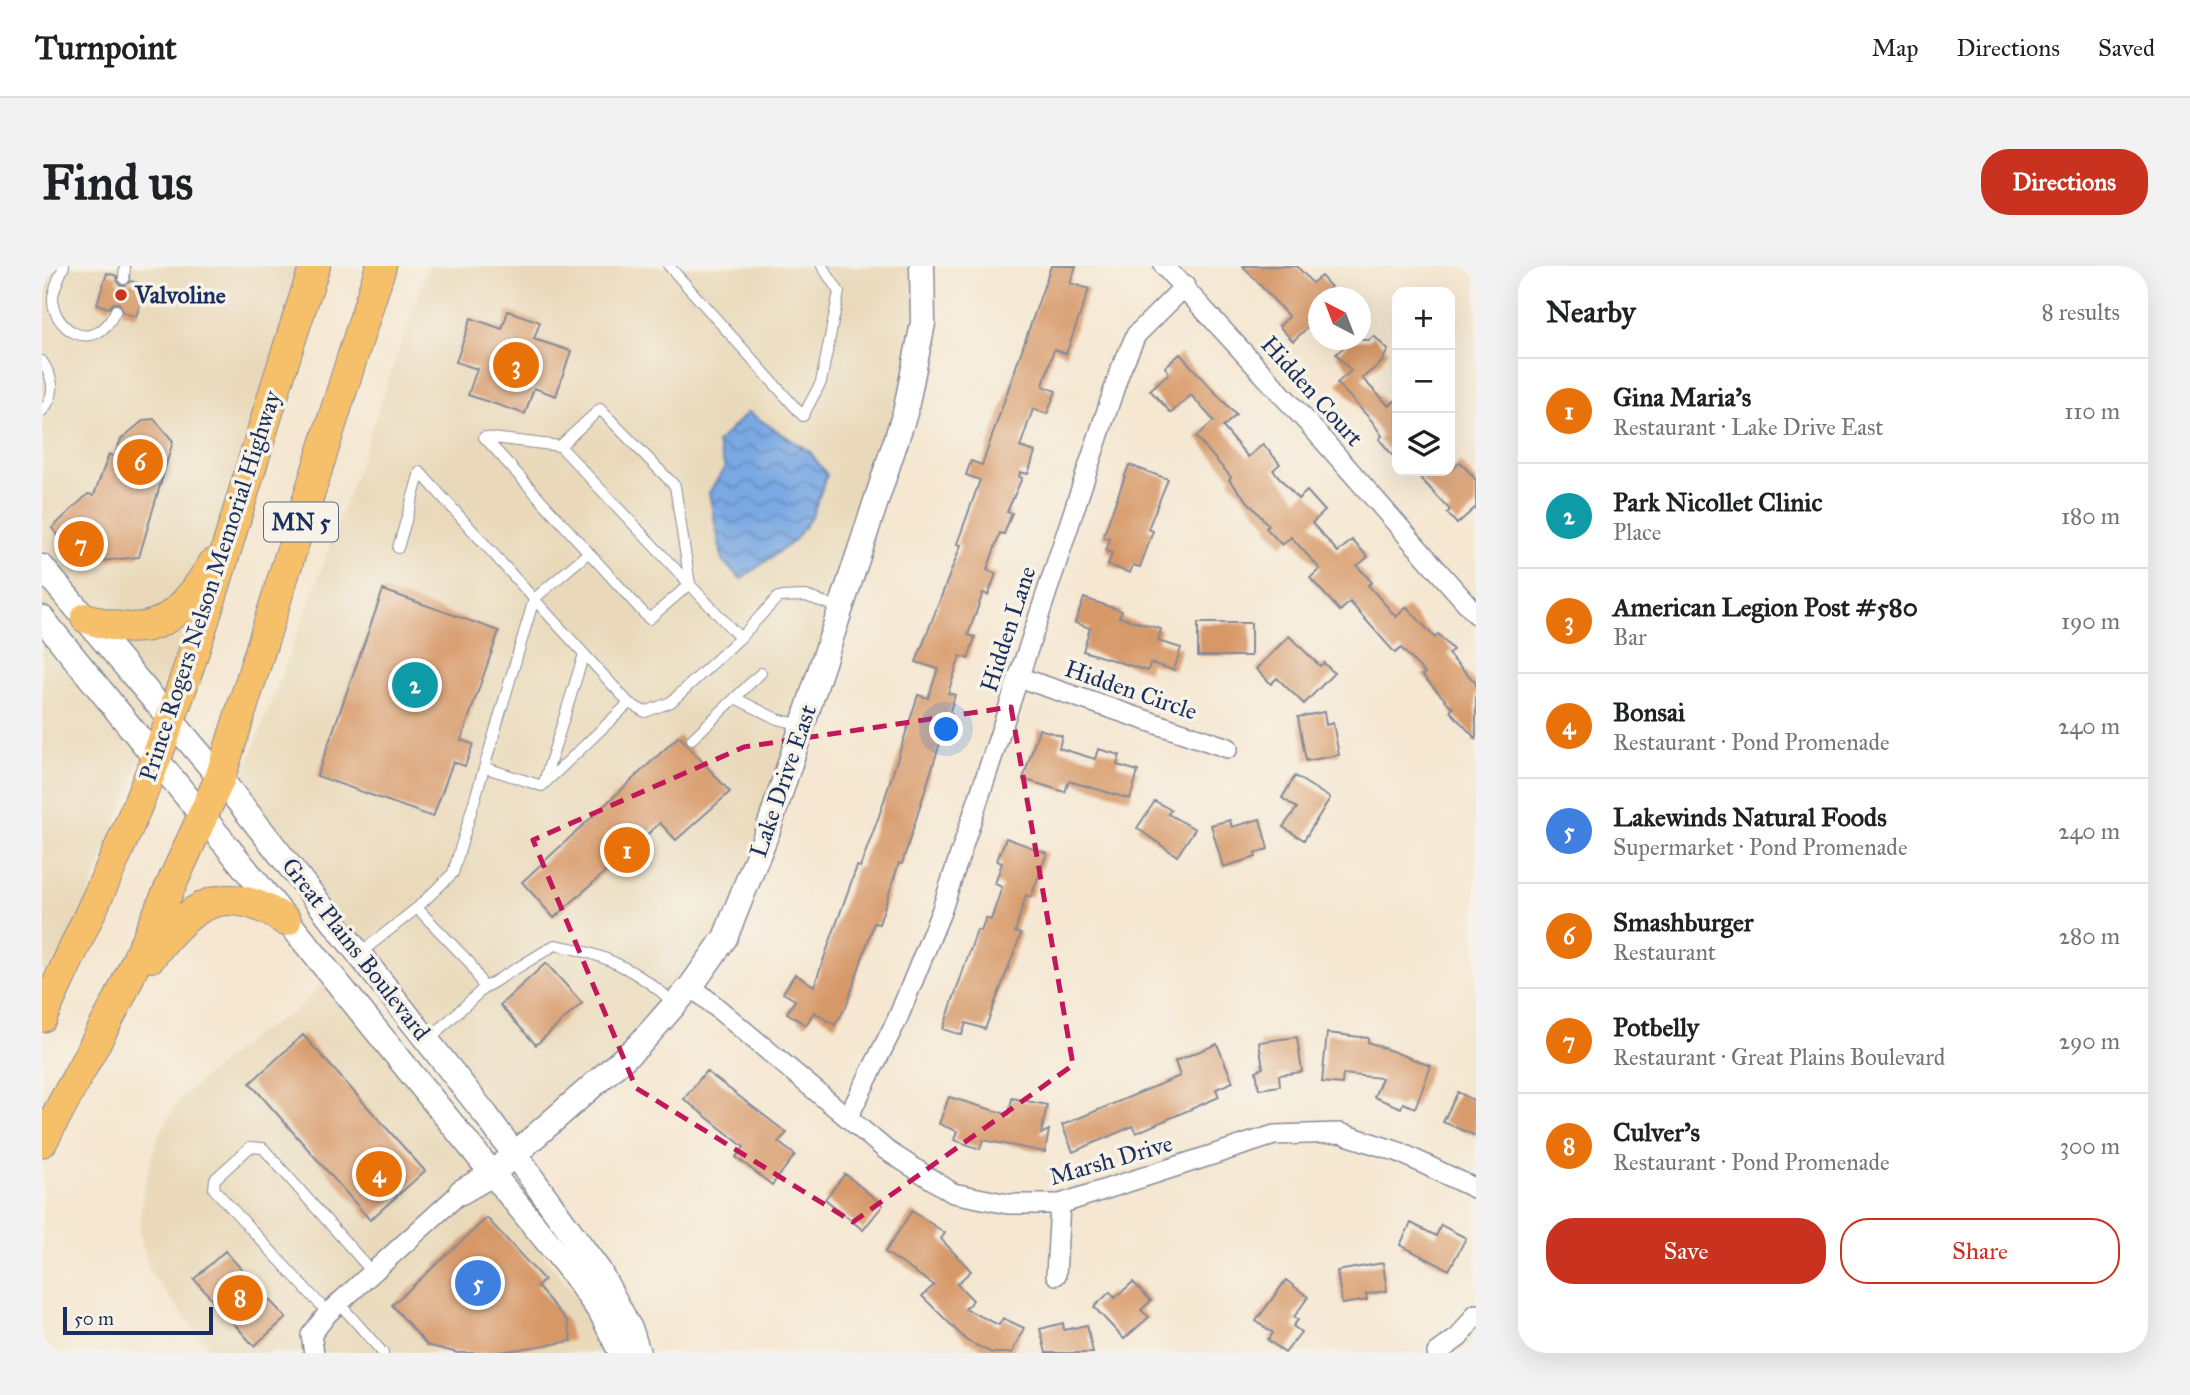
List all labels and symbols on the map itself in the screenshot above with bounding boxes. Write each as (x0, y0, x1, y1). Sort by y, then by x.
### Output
place label: Valvoline (134, 280, 226, 310)
marker: Valvoline (113, 287, 129, 303)
north arrow (1308, 287, 1371, 350)
street label: Hidden Court (1255, 330, 1370, 453)
pin: 3 (493, 339, 539, 391)
street label: Prince Rogers Nelson Memorial Highway (133, 386, 288, 785)
pin: 6 (117, 436, 163, 488)
road number: MN 5 (264, 502, 338, 542)
pin: 7 (58, 518, 104, 570)
street label: Hidden Lane (974, 562, 1042, 696)
street label: Hidden Circle (1061, 653, 1201, 727)
pin: 2 (392, 659, 438, 711)
street label: Lake Drive East (743, 700, 823, 861)
your location (929, 712, 963, 746)
pin: 1 (604, 824, 650, 876)
street label: Great Plains Boulevard (275, 852, 437, 1046)
street label: Marsh Drive (1046, 1128, 1176, 1192)
pin: 4 (356, 1148, 402, 1200)
pin: 5 (455, 1257, 501, 1309)
pin: 8 (217, 1272, 263, 1324)
scale bar (63, 1304, 214, 1336)

